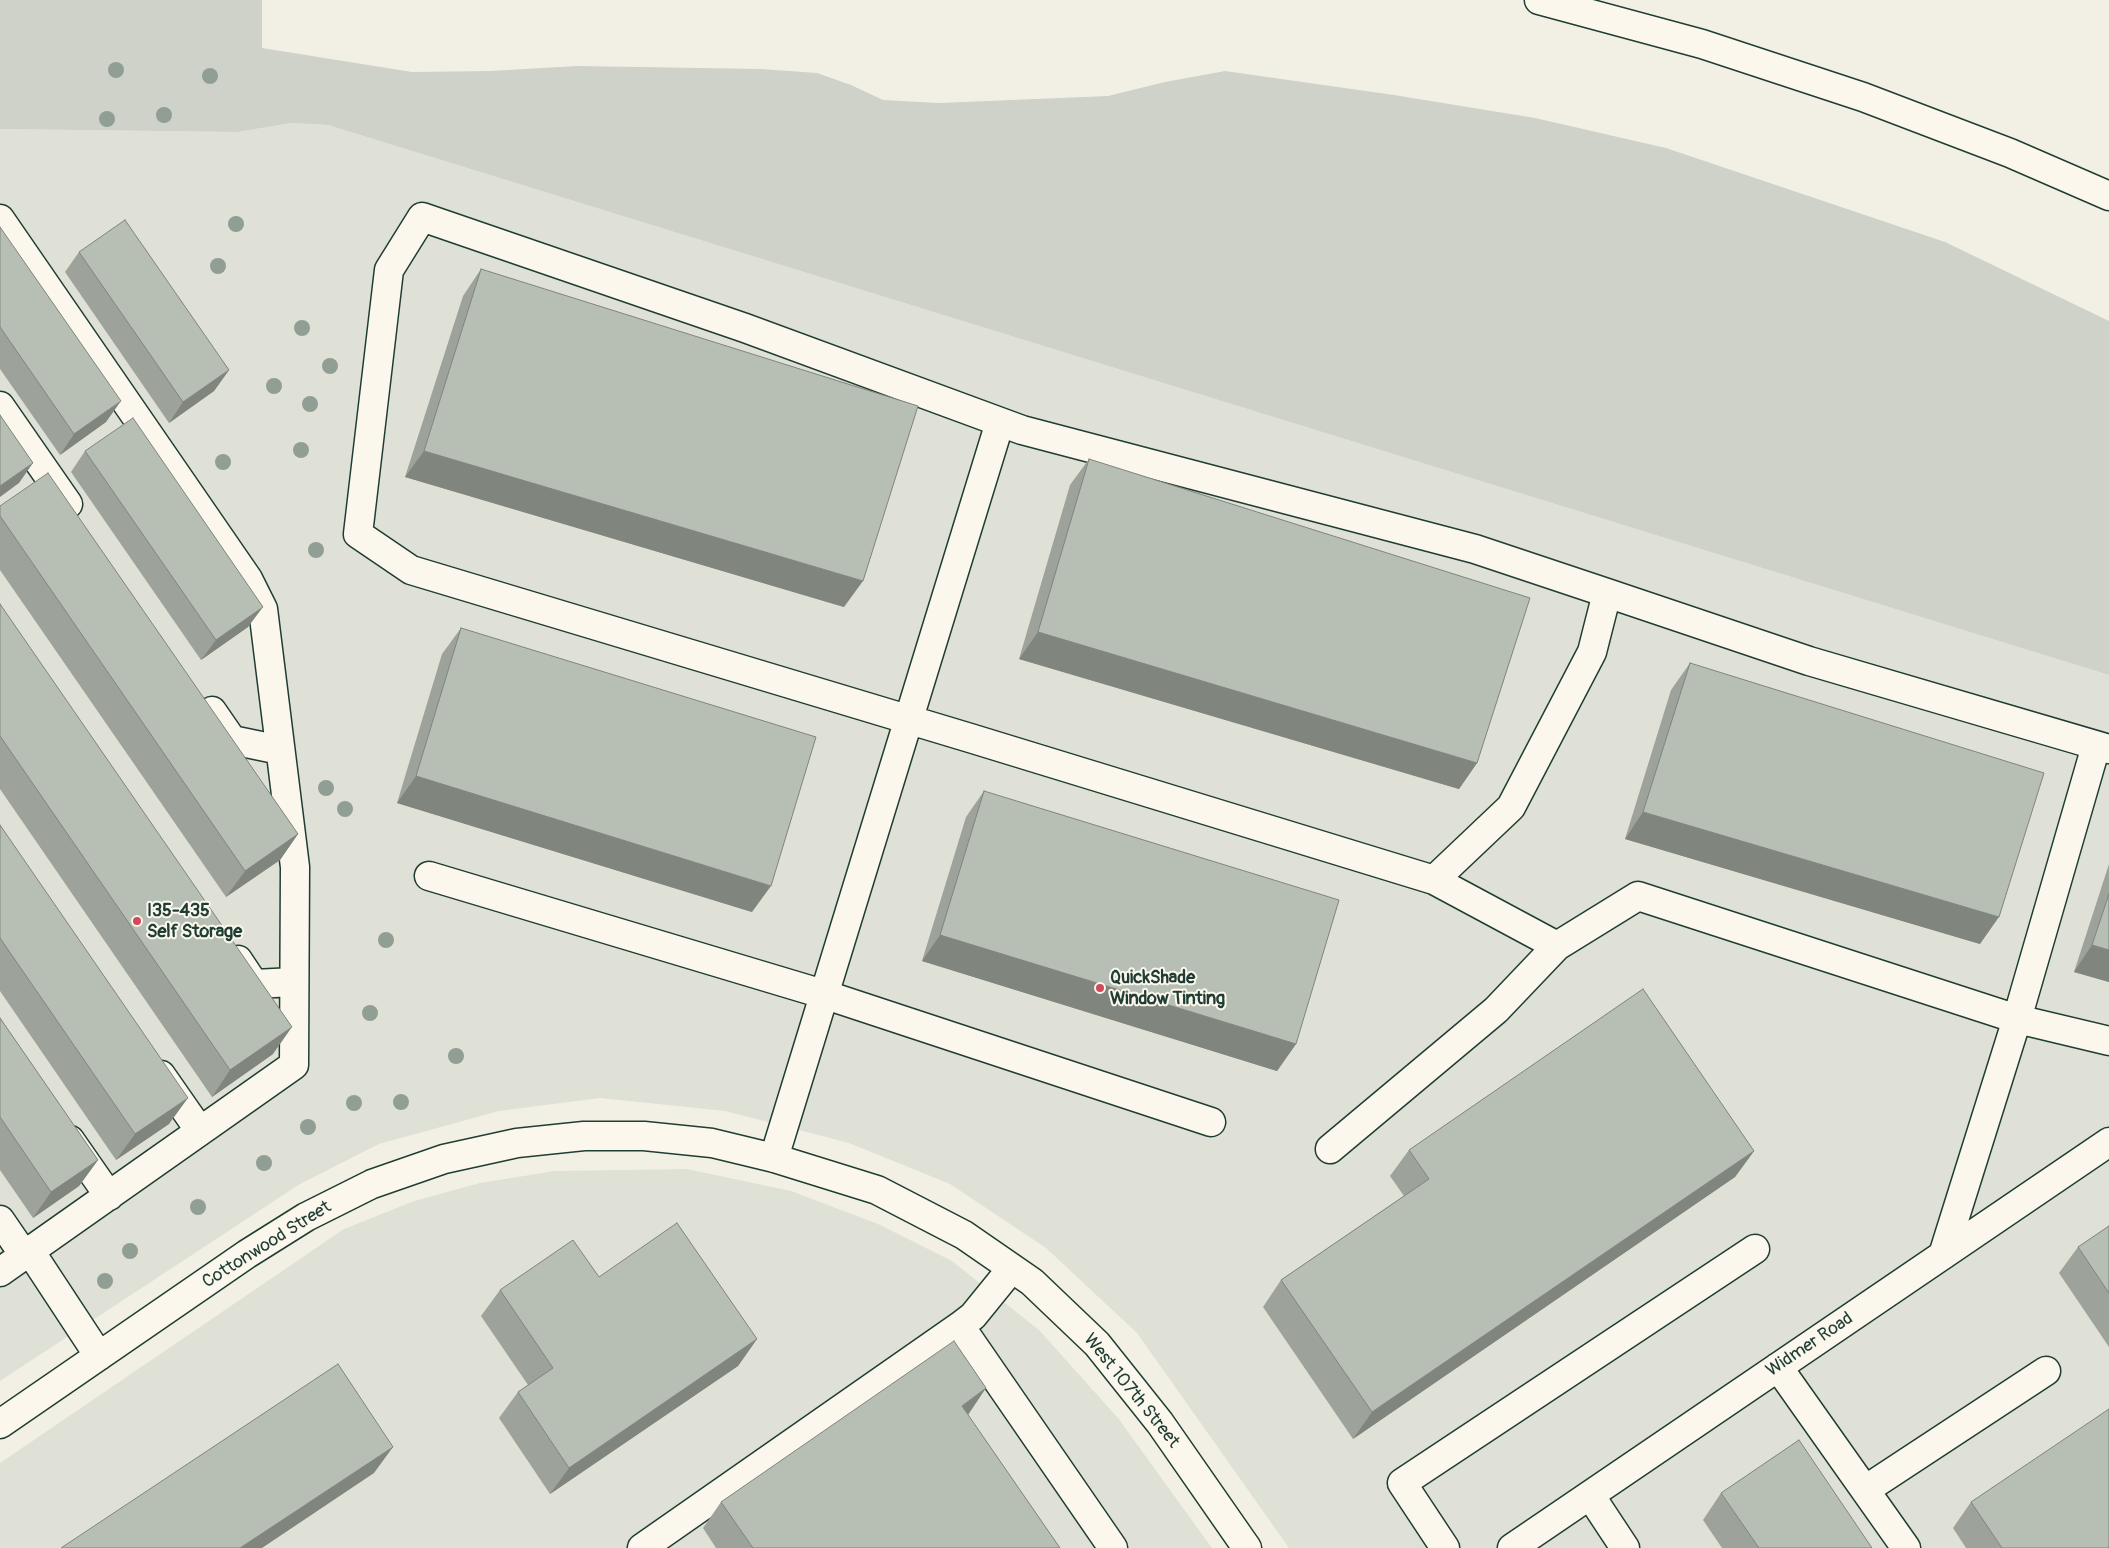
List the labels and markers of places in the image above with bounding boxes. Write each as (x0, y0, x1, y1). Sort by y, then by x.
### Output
place label: I35-435 Self Storage (147, 900, 242, 942)
marker: I35-435 Self Storage (131, 915, 143, 927)
place label: QuickShade Window Tinting (1110, 967, 1225, 1010)
marker: QuickShade Window Tinting (1094, 982, 1106, 994)

